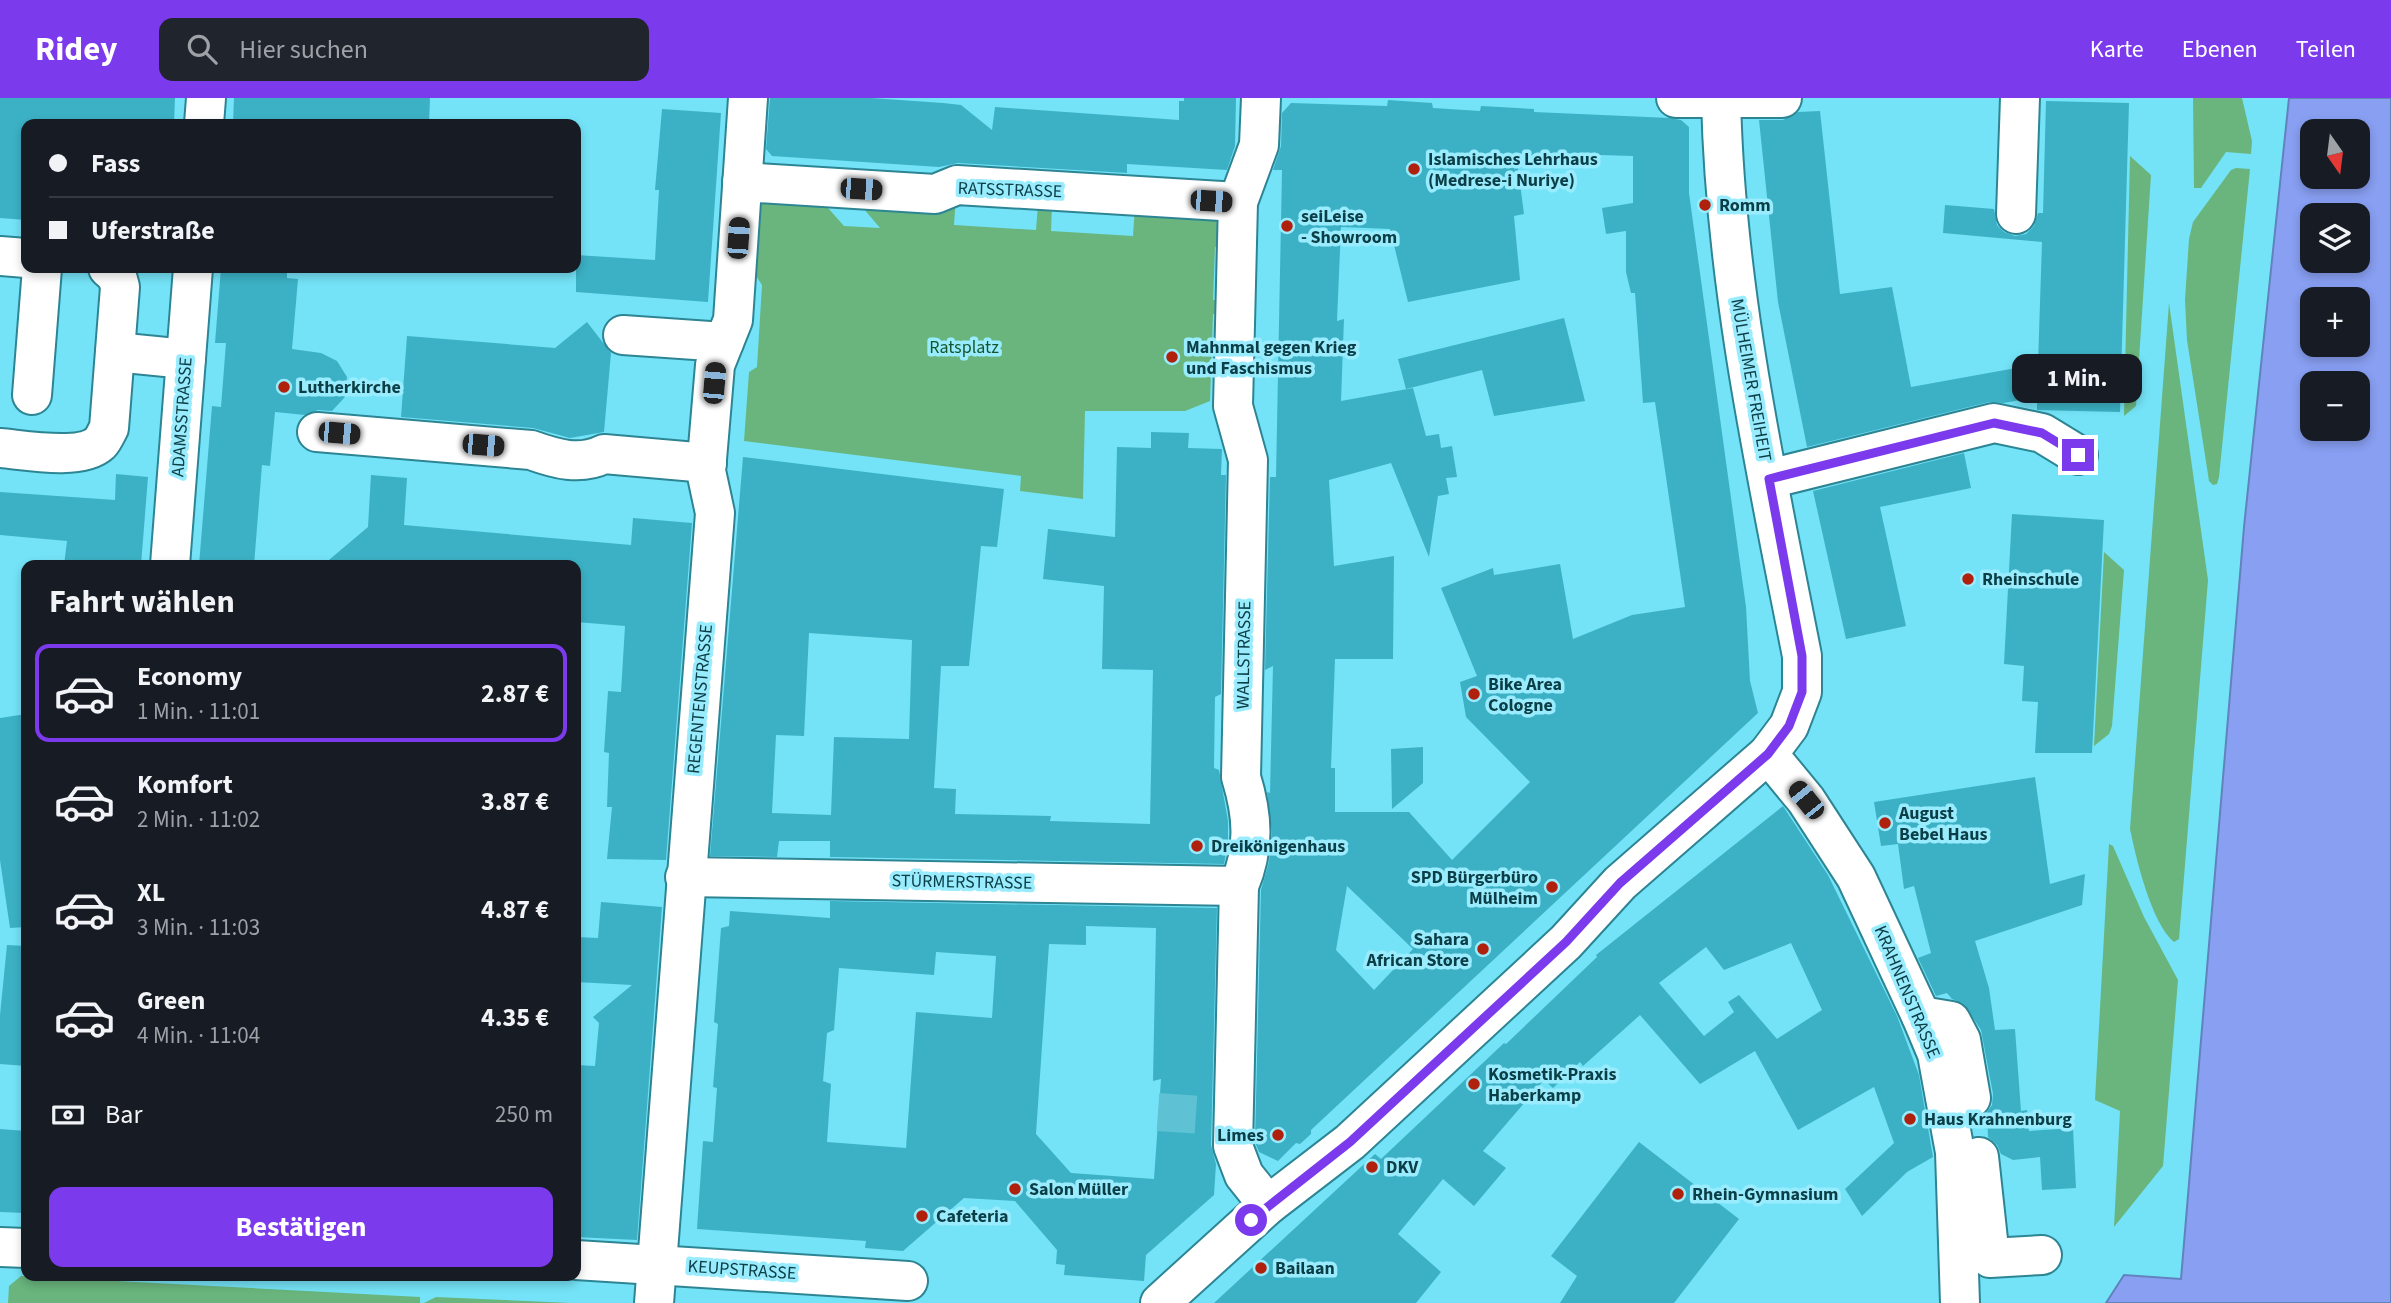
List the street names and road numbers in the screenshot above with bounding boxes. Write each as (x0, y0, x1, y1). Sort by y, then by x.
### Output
street label: RATSSTRASSE (957, 176, 1063, 204)
street label: MÜLHEIMER FREIHEIT (1724, 297, 1778, 464)
street label: ADAMSSTRASSE (165, 356, 199, 478)
street label: WALLSTRASSE (1231, 601, 1257, 709)
street label: REGENTENSTRASSE (681, 623, 719, 775)
street label: STÜRMERSTRASSE (891, 868, 1033, 896)
street label: KRAHNENSTRASSE (1868, 922, 1946, 1062)
street label: KEUPSTRASSE (687, 1254, 797, 1286)

